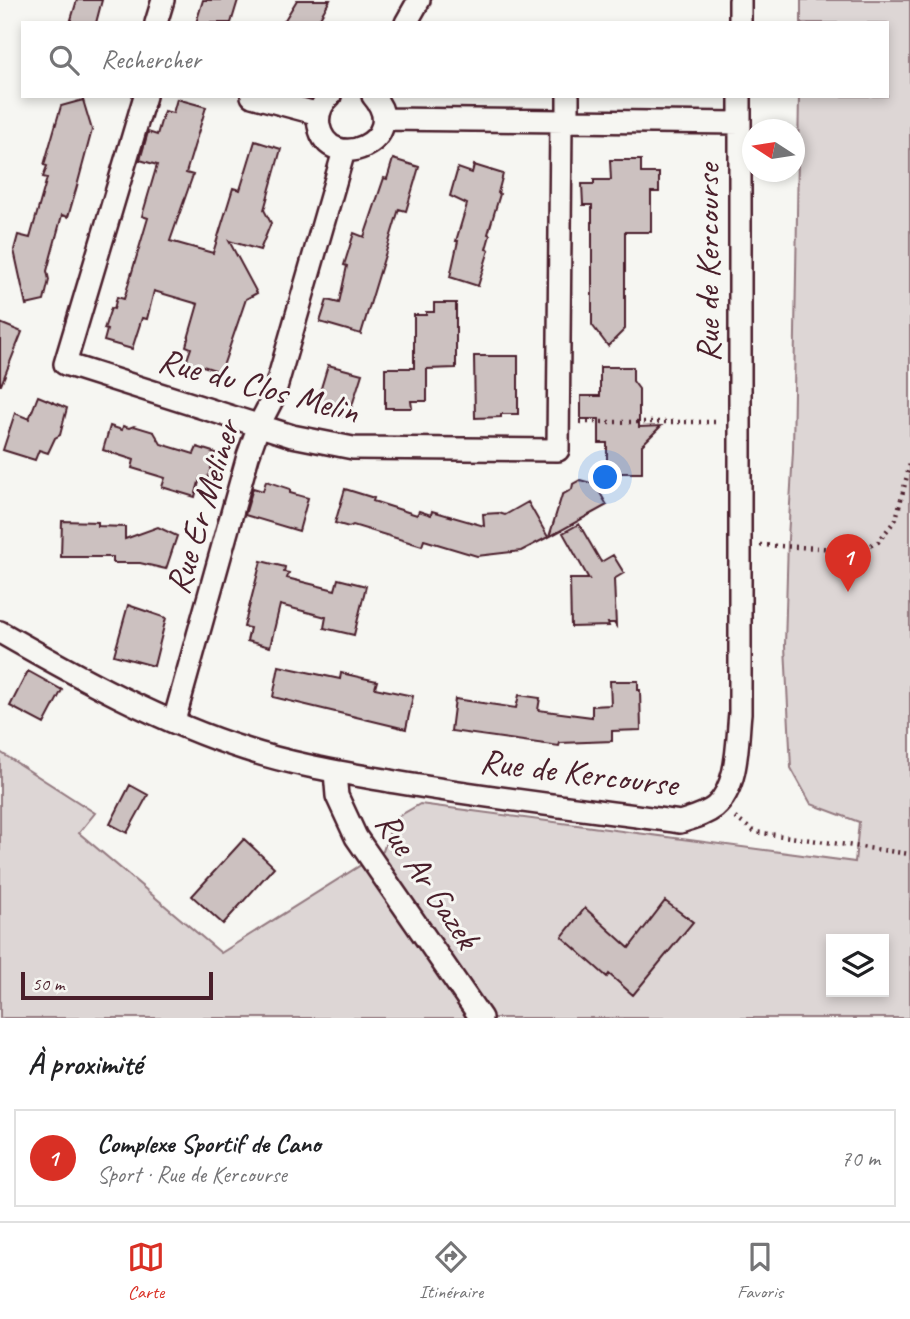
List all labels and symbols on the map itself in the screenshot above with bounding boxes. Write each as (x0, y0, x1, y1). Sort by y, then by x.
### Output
north arrow (742, 119, 805, 182)
street label: Rue de Kercourse (685, 161, 730, 362)
street label: Rue du Clos Melin (154, 337, 364, 434)
street label: Rue Er Meliner (155, 412, 251, 599)
your location (588, 460, 622, 494)
pin: 1 (825, 534, 871, 592)
street label: Rue de Kercourse (478, 738, 683, 807)
street label: Rue Ar Gazek (365, 803, 491, 959)
scale bar (21, 969, 214, 1001)

